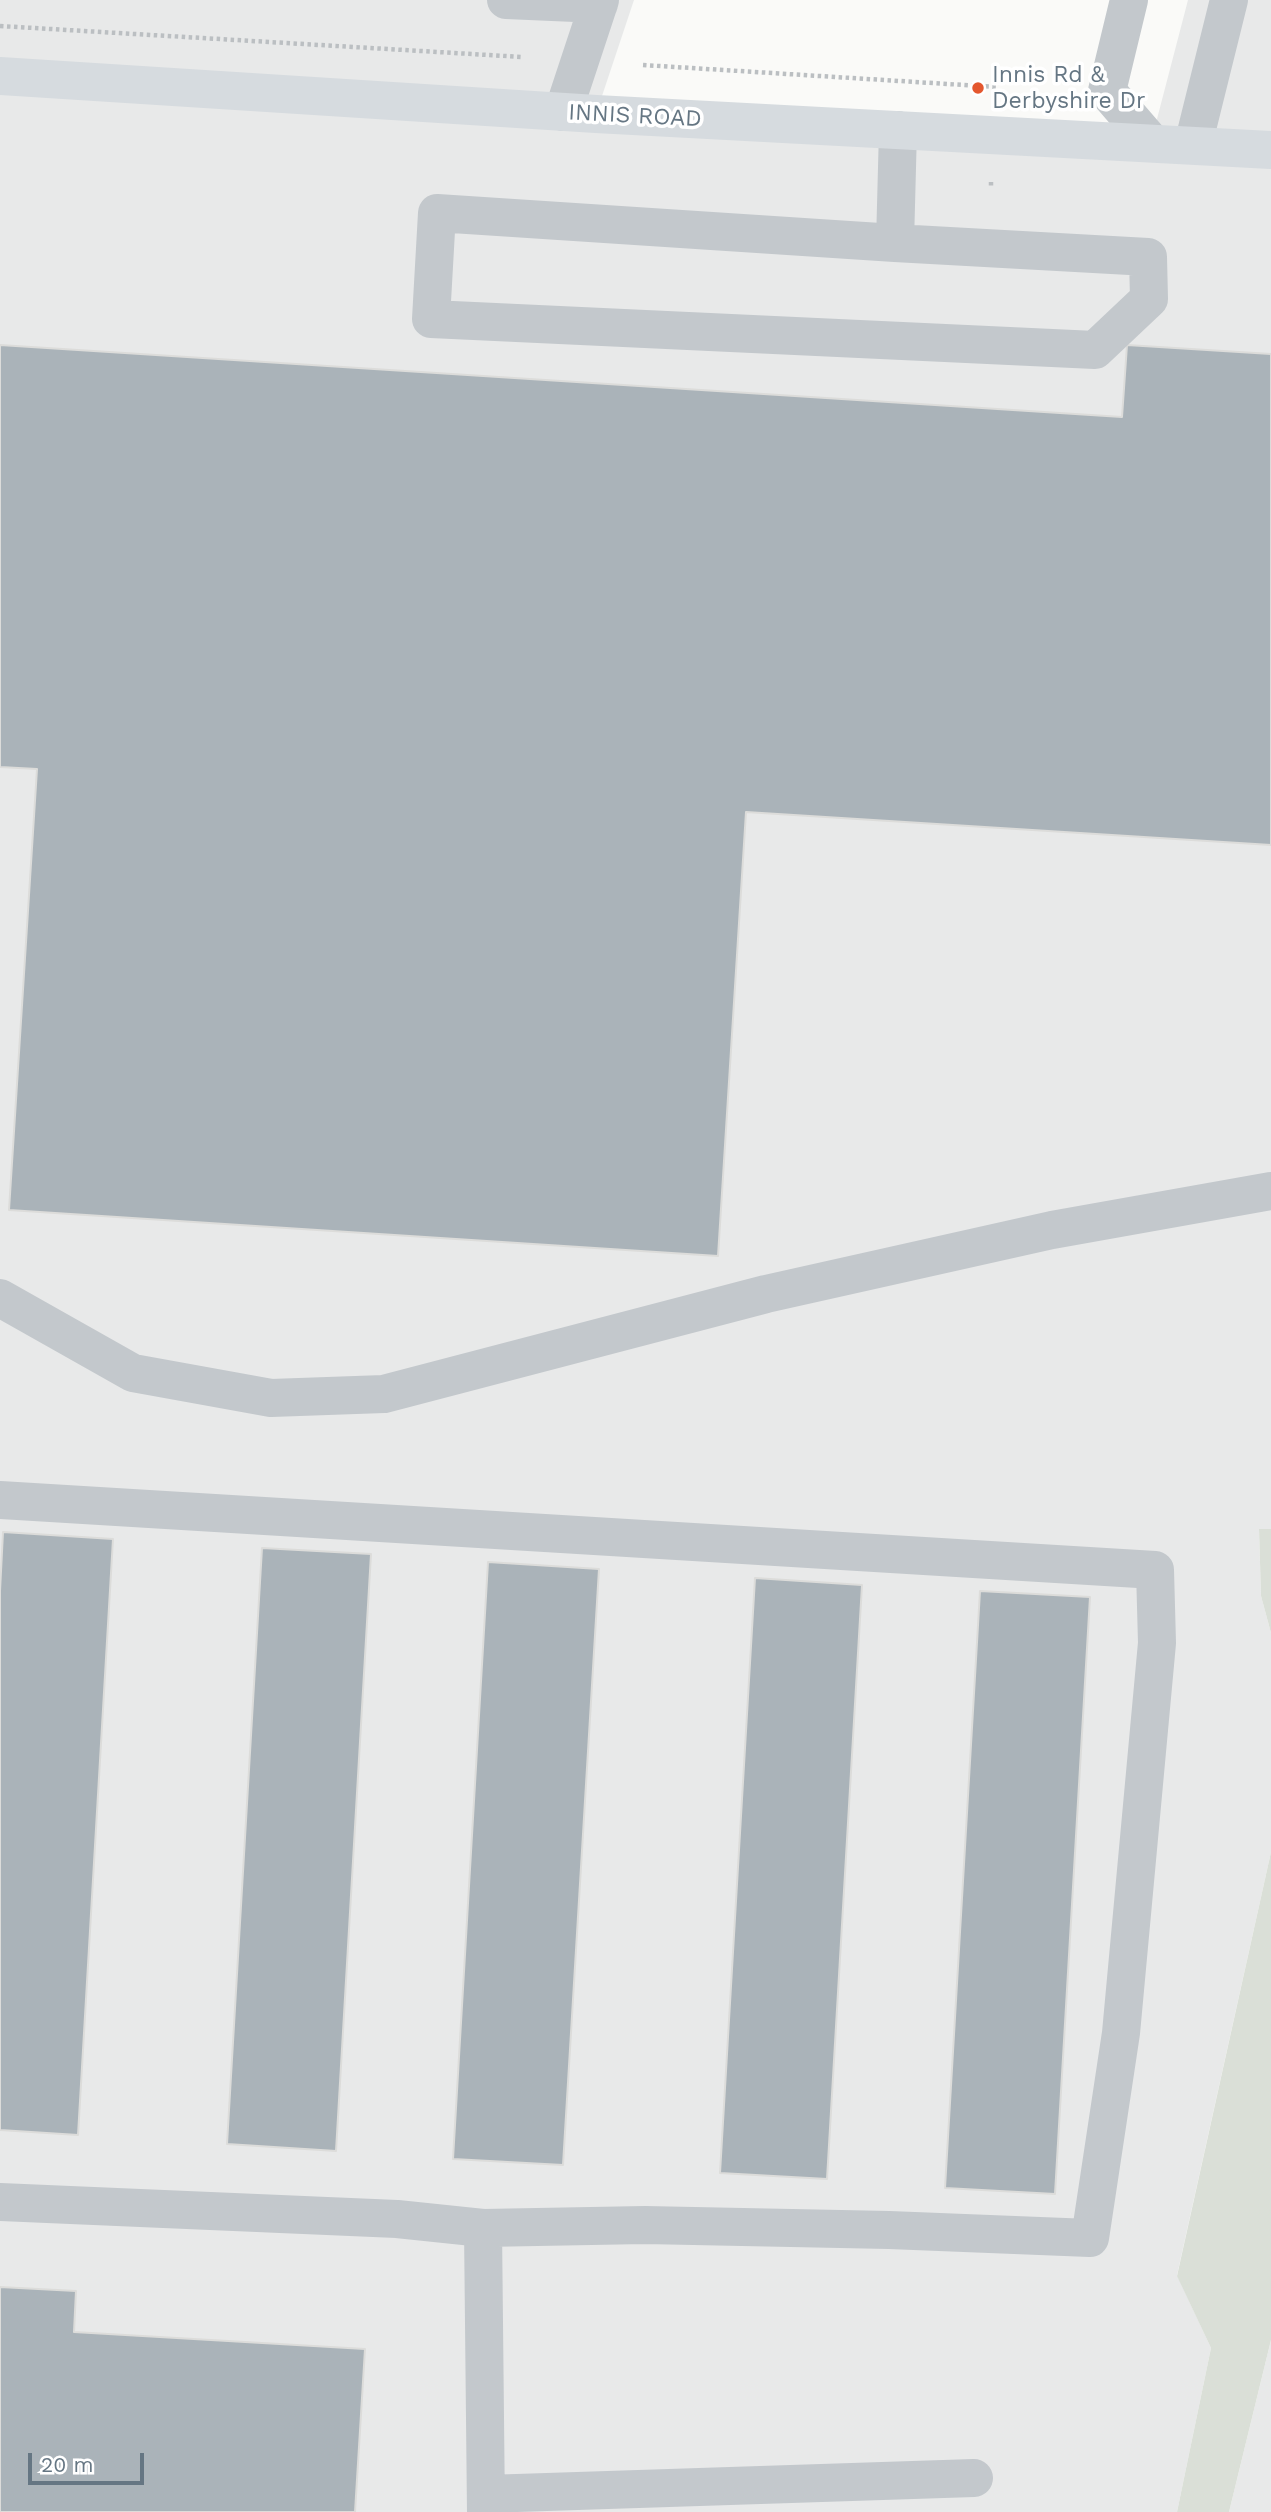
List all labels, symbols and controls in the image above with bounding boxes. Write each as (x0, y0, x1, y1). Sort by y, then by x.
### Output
place label: Innis Rd & Derbyshire Dr (992, 61, 1145, 115)
marker: Innis Rd & Derbyshire Dr (970, 80, 986, 96)
street label: INNIS ROAD (568, 99, 702, 133)
scale bar (32, 2438, 147, 2482)
text: 20 m (41, 2452, 93, 2477)

